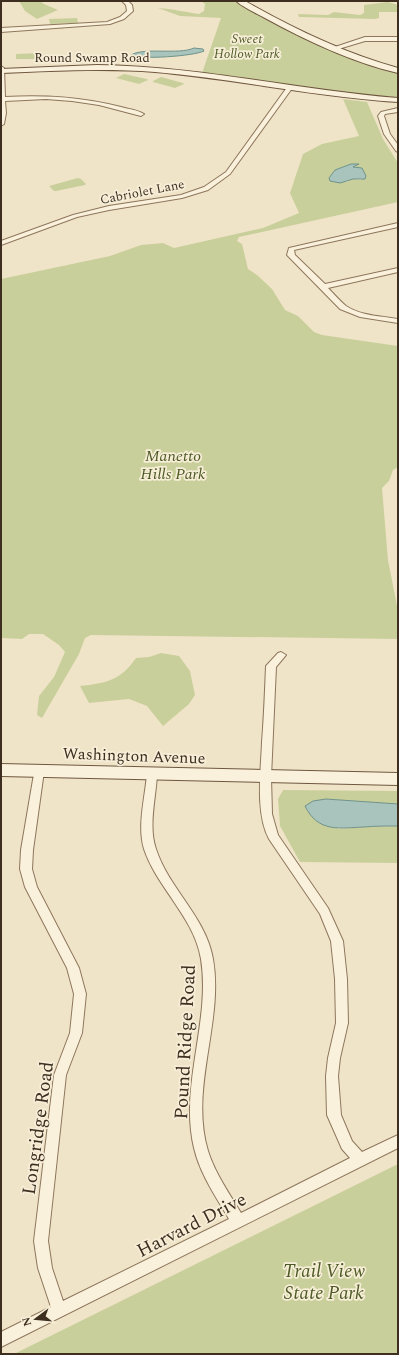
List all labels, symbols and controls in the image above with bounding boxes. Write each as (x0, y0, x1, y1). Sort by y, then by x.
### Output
park label: Sweet Hollow Park (214, 29, 280, 64)
street label: Round Swamp Road (34, 48, 150, 68)
street label: Cabriolet Lane (98, 174, 186, 210)
park label: Manetto Hills Park (140, 444, 206, 486)
street label: Washington Avenue (62, 742, 206, 770)
street label: Pound Ridge Road (167, 964, 204, 1120)
street label: Longridge Road (15, 1060, 62, 1197)
street label: Harvard Drive (132, 1185, 252, 1266)
park label: Trail View State Park (283, 1257, 365, 1308)
north arrow (16, 1299, 56, 1339)
text: N (17, 1315, 36, 1328)

